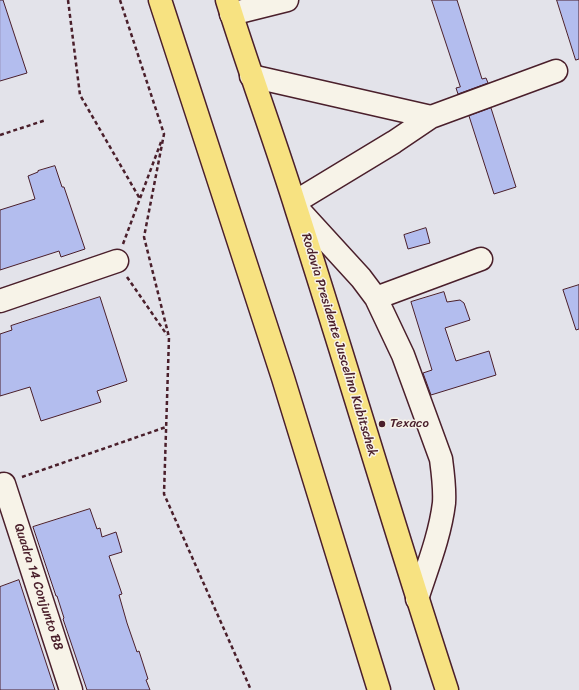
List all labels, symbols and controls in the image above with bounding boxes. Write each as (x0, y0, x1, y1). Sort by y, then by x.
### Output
street label: Rodovia Presidente Juscelino Kubitschek (298, 232, 380, 458)
place label: Texaco (390, 416, 429, 432)
marker: Texaco (377, 419, 387, 429)
street label: Quadra 14 Conjunto B8 (10, 522, 66, 652)

